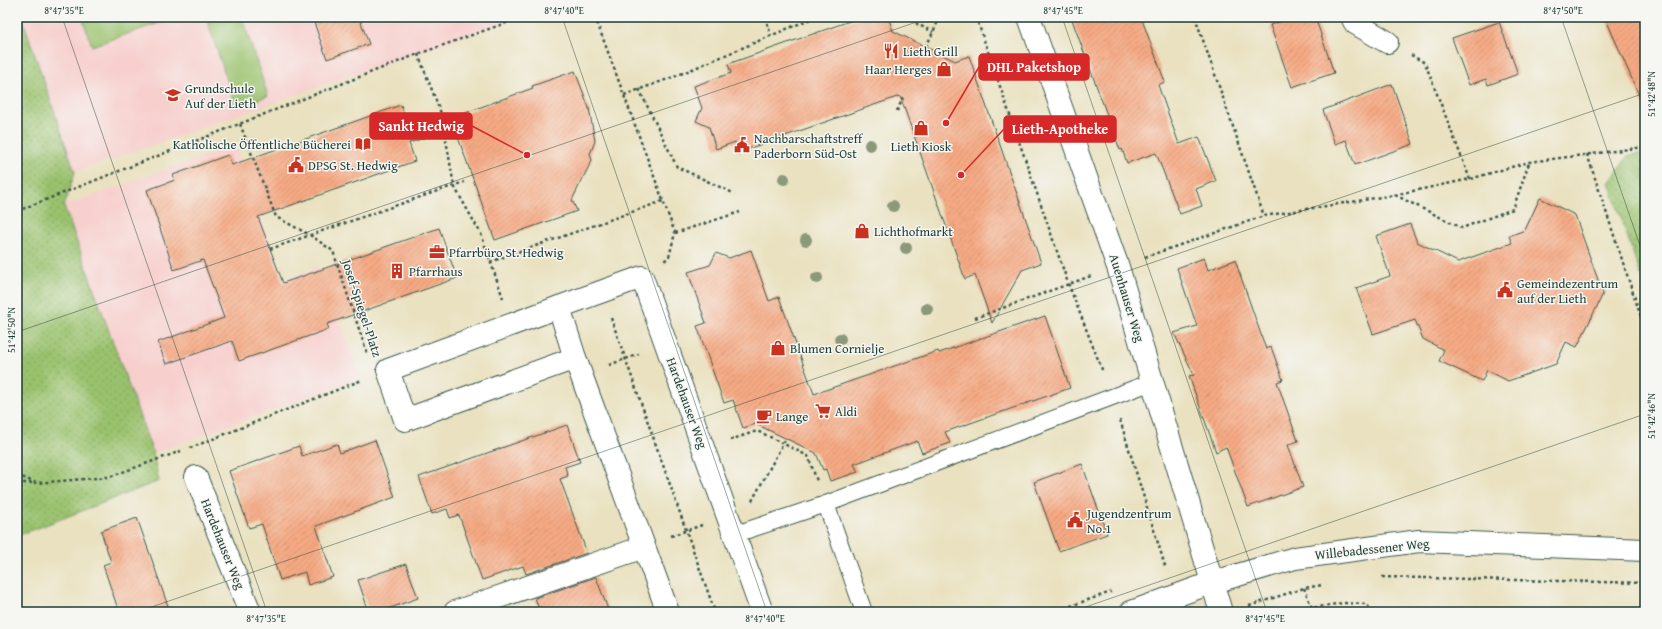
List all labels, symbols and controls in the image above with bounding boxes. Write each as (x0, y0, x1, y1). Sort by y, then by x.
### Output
text: 8°47'35"E (44, 3, 84, 18)
text: 8°47'40"E (544, 3, 584, 18)
text: 8°47'45"E (1043, 3, 1083, 18)
text: 8°47'50"E (1543, 3, 1583, 18)
restaurant icon: Lieth Grill (882, 42, 900, 60)
place label: Lieth Grill (903, 42, 958, 61)
callout: DHL Paketshop (979, 54, 1089, 80)
text: DHL Paketshop (987, 57, 1081, 77)
place label: Haar Herges (865, 60, 932, 79)
shop icon: Haar Herges (935, 60, 953, 78)
text: 51°42'48"N (1644, 71, 1659, 117)
place label: Grundschule Auf der Lieth (185, 79, 257, 113)
school or university icon: Grundschule Auf der Lieth (164, 86, 182, 104)
callout: Sankt Hedwig (370, 113, 472, 139)
text: Sankt Hedwig (378, 116, 464, 136)
callout: Lieth-Apotheke (1004, 116, 1116, 142)
shop icon: Lieth Kiosk (912, 119, 930, 137)
text: Lieth-Apotheke (1012, 119, 1108, 139)
place label: Nachbarschaftstreff Paderborn Süd-Ost (754, 129, 864, 163)
place label: Katholische Öffentliche Bücherei (173, 135, 351, 154)
library icon: Katholische Öffentliche Bücherei (354, 135, 372, 153)
public building icon: Nachbarschaftstreff Paderborn Süd-Ost (733, 136, 751, 154)
place label: Lieth Kiosk (891, 137, 952, 156)
public building icon: DPSG St. Hedwig (287, 156, 305, 174)
place label: DPSG St. Hedwig (308, 156, 398, 175)
shop icon: Lichthofmarkt (853, 222, 871, 240)
place label: Lichthofmarkt (874, 222, 953, 241)
office icon: Pfarrbüro St. Hedwig (428, 243, 446, 261)
place label: Pfarrbüro St. Hedwig (449, 243, 564, 262)
street label: Auenhauser Weg (1105, 252, 1150, 345)
street label: Josef-Spiegel-Platz (337, 255, 387, 359)
building icon: Pfarrhaus (388, 262, 406, 280)
place label: Pfarrhaus (409, 262, 463, 281)
place label: Gemeindezentrum auf der Lieth (1517, 274, 1619, 308)
public building icon: Gemeindezentrum auf der Lieth (1496, 281, 1514, 299)
text: 51°42'50"N (4, 307, 19, 353)
shop icon: Blumen Cornielje (769, 339, 787, 357)
place label: Blumen Cornielje (790, 339, 884, 358)
street label: Hardehauser Weg (662, 355, 713, 452)
text: 51°42'46"N (1644, 393, 1659, 439)
supermarket icon: Aldi (814, 402, 832, 420)
place label: Aldi (835, 402, 857, 421)
cafe icon: Lange (755, 407, 773, 425)
place label: Lange (776, 407, 808, 426)
street label: Hardehauser Weg (196, 496, 250, 593)
place label: Jugendzentrum No.1 (1085, 504, 1172, 538)
public building icon: Jugendzentrum No.1 (1066, 511, 1084, 529)
street label: Willebadessener Weg (1314, 533, 1431, 564)
text: 8°47'35"E (246, 611, 286, 626)
text: 8°47'40"E (745, 611, 785, 626)
text: 8°47'45"E (1245, 611, 1285, 626)

